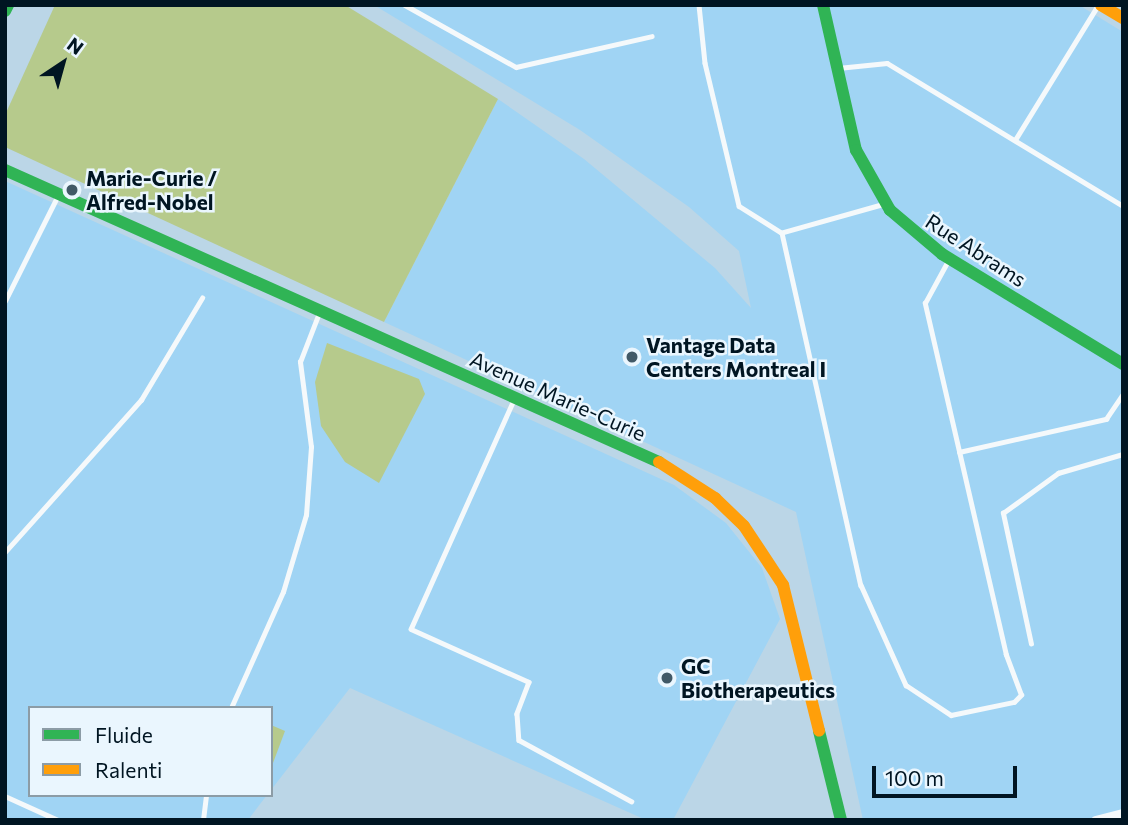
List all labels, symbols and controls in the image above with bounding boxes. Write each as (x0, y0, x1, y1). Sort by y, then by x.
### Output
north arrow (28, 28, 98, 98)
text: N (63, 32, 88, 59)
place label: Marie-Curie / Alfred-Nobel (86, 165, 217, 215)
marker: Marie-Curie / Alfred-Nobel (64, 182, 80, 198)
street label: Rue Abrams (921, 208, 1031, 292)
place label: Vantage Data Centers Montreal I (646, 332, 826, 382)
street label: Avenue Marie-Curie (466, 346, 650, 446)
marker: Vantage Data Centers Montreal I (624, 349, 640, 365)
place label: GC Biotherapeutics (681, 653, 835, 703)
marker: GC Biotherapeutics (659, 670, 675, 686)
legend (28, 706, 273, 797)
text: Fluide (95, 722, 153, 747)
scale bar (876, 752, 1021, 796)
text: Ralenti (95, 757, 162, 782)
text: 100 m (885, 765, 944, 790)

